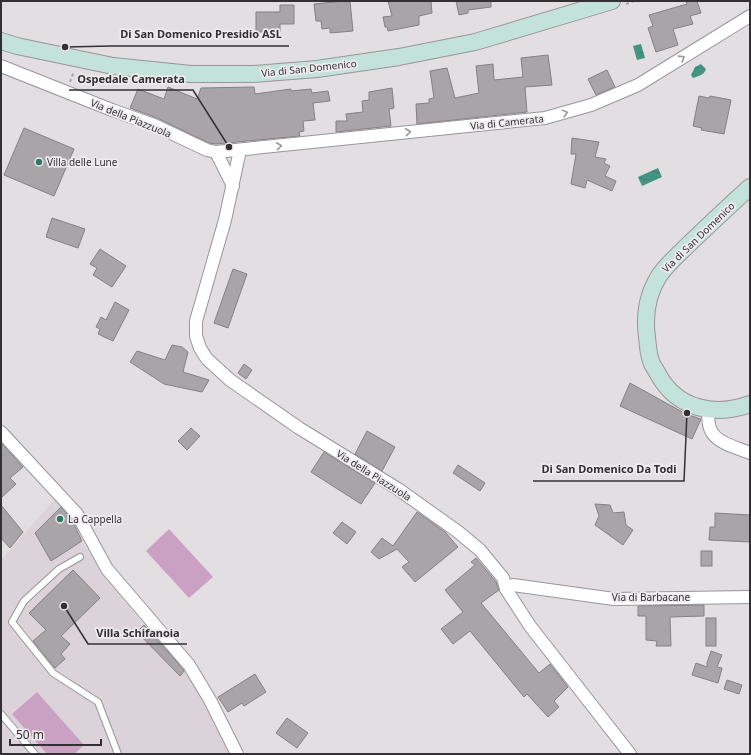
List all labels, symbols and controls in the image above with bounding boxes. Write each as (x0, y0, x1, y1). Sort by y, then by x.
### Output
callout: Di San Domenico Presidio ASL (112, 23, 289, 46)
text: Di San Domenico Presidio ASL (120, 26, 282, 41)
one-way arrow (678, 55, 685, 63)
street label: Via di San Domenico (261, 56, 357, 80)
callout: Ospedale Camerata (69, 67, 193, 90)
text: Ospedale Camerata (77, 71, 185, 86)
street label: Via della Piazzuola (89, 95, 173, 141)
one-way arrow (561, 109, 568, 118)
street label: Via di Camerata (470, 111, 544, 133)
one-way arrow (405, 128, 411, 137)
one-way arrow (276, 142, 282, 151)
place label: Villa delle Lune (47, 155, 118, 169)
marker: Villa delle Lune (34, 157, 44, 167)
street label: Via di San Domenico (659, 199, 737, 275)
street label: Via della Piazzuola (334, 446, 414, 504)
callout: Di San Domenico Da Todi (533, 458, 684, 481)
text: Di San Domenico Da Todi (541, 461, 677, 476)
place label: La Cappella (68, 512, 122, 526)
marker: La Cappella (55, 514, 65, 524)
street label: Via di Barbacane (612, 590, 691, 604)
callout: Villa Schifanoia (88, 621, 187, 644)
text: Villa Schifanoia (96, 625, 180, 640)
scale bar (10, 721, 101, 747)
text: 50 m (16, 726, 44, 743)

